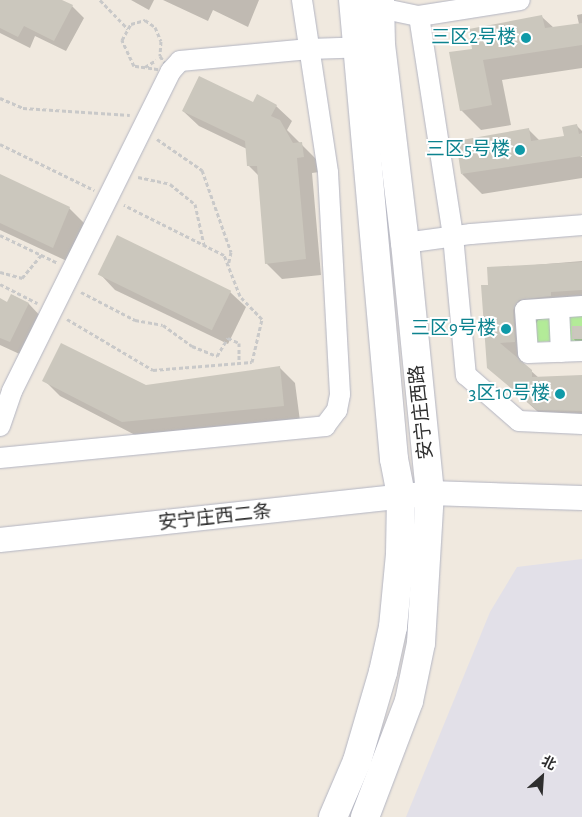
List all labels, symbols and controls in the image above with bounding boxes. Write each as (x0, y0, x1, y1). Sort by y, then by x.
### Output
place label: 三区2号楼 (431, 27, 516, 49)
marker: 三区2号楼 (520, 32, 532, 44)
place label: 三区5号楼 (426, 139, 510, 161)
marker: 三区5号楼 (514, 144, 526, 156)
place label: 三区9号楼 (411, 318, 496, 340)
marker: 三区9号楼 (500, 323, 512, 335)
street label: 安宁庄西路 (406, 364, 438, 460)
place label: 3区10号楼 (469, 383, 550, 405)
marker: 3区10号楼 (554, 388, 566, 400)
street label: 安宁庄西二条 (157, 501, 273, 535)
north arrow (517, 752, 567, 802)
text: 北 (539, 754, 558, 773)

